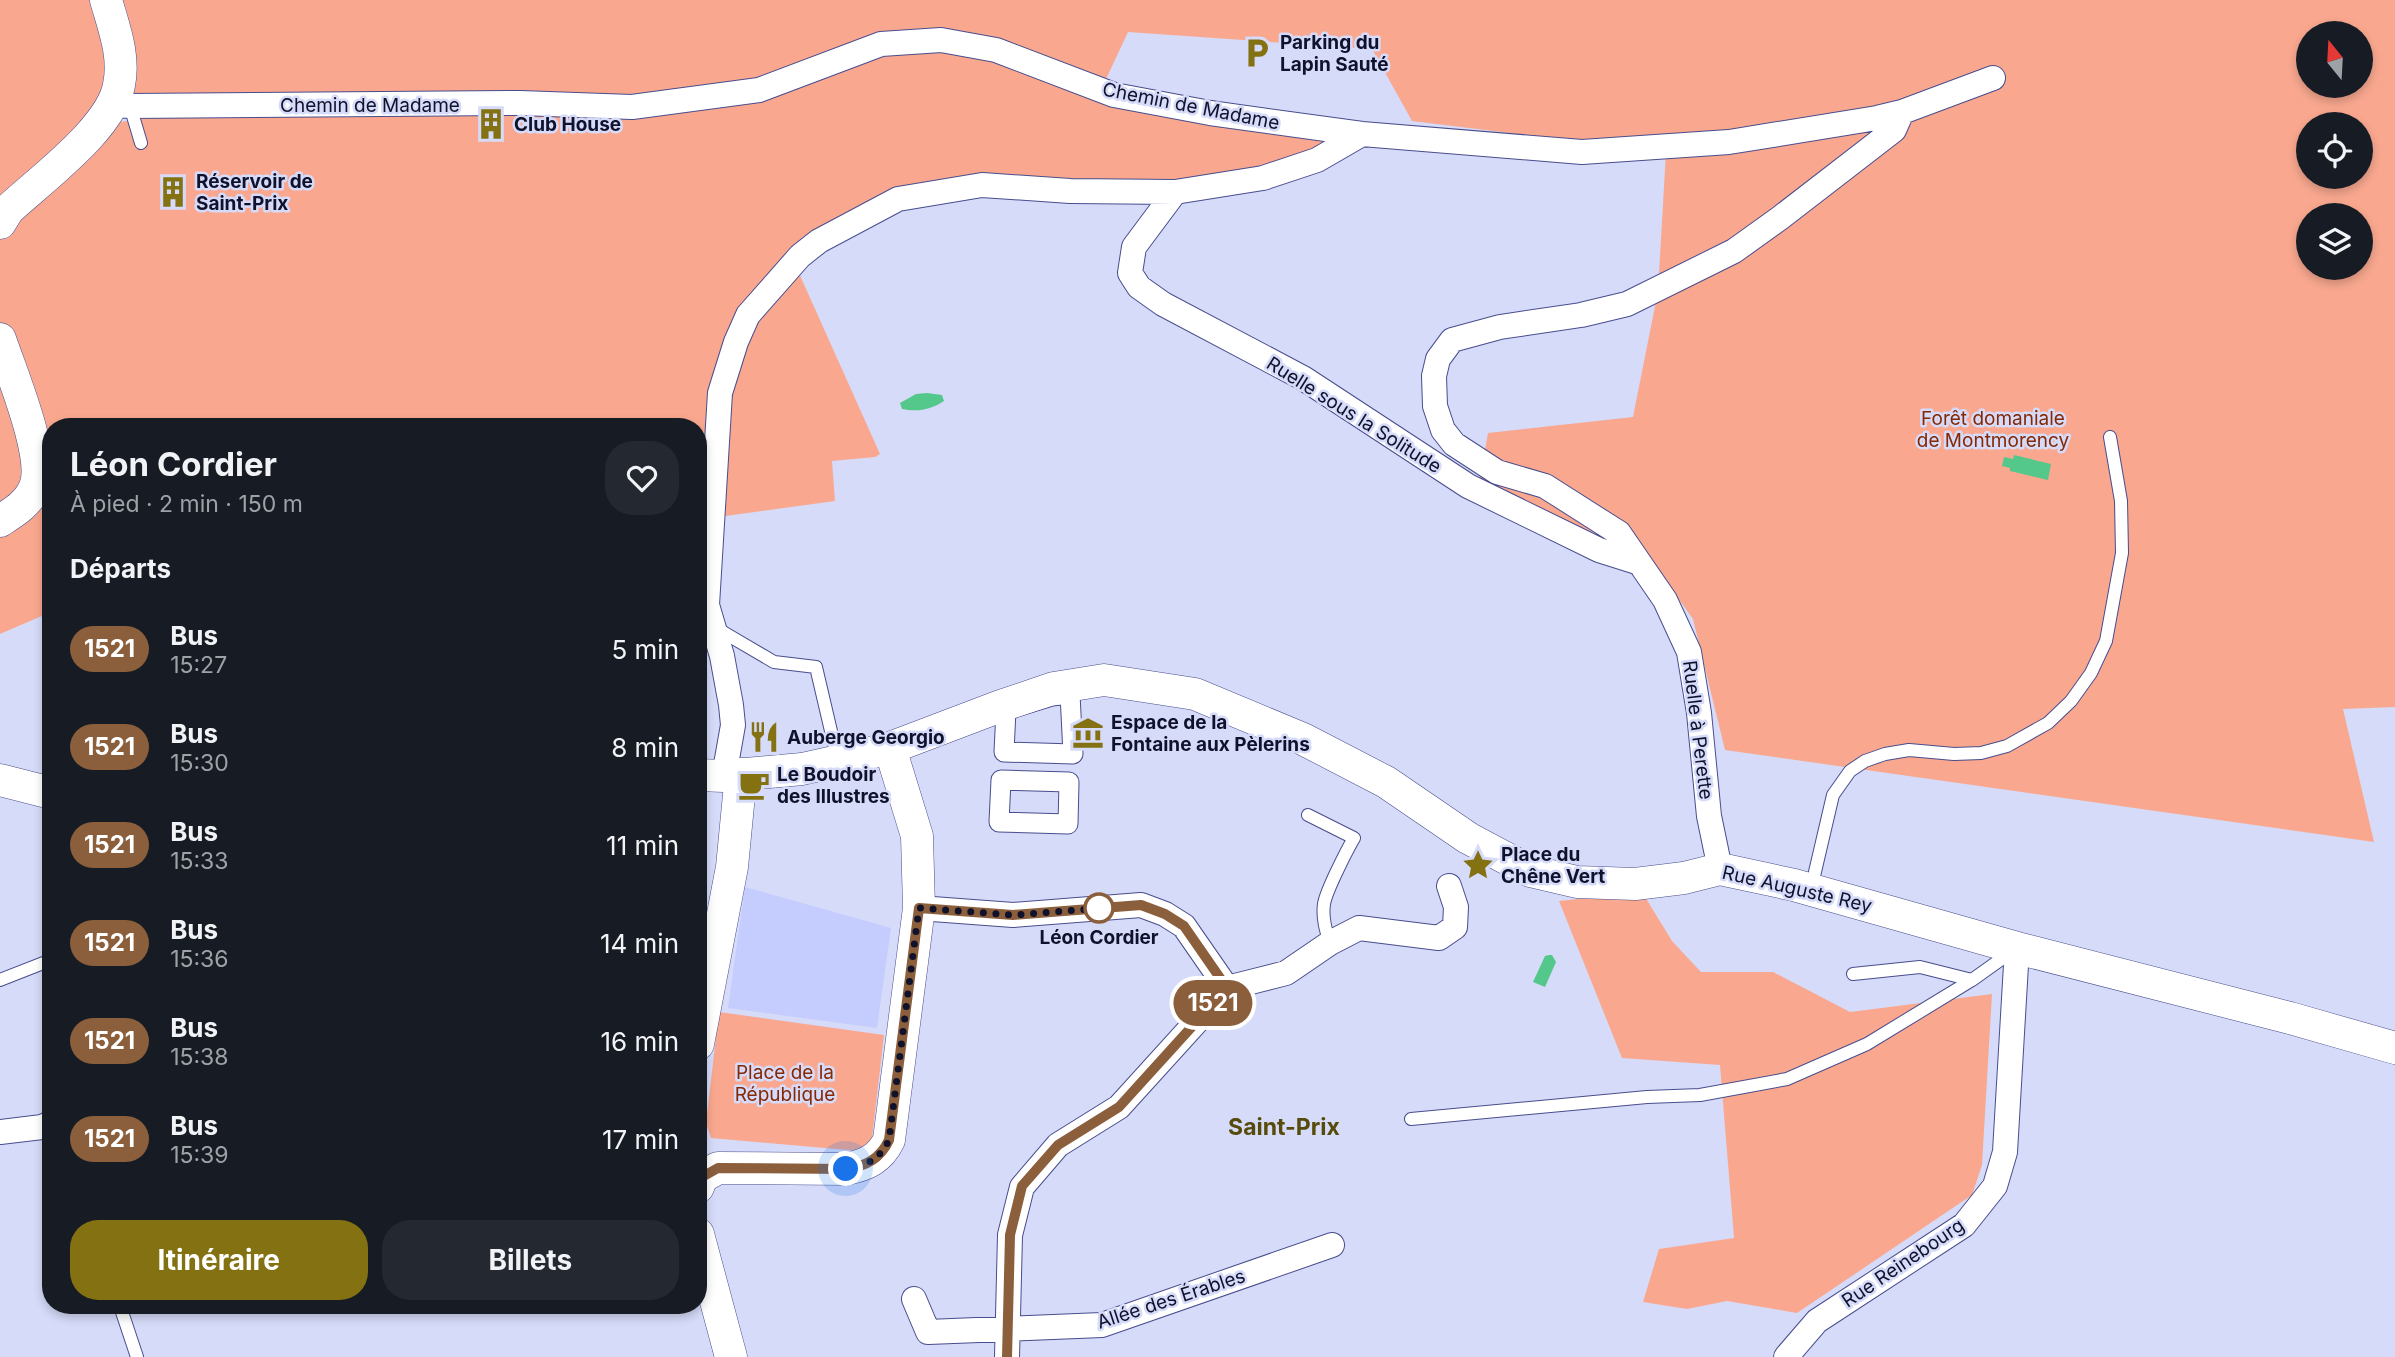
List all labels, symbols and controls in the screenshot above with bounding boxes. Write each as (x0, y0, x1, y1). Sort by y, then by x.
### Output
north arrow (2296, 21, 2373, 98)
map controls (2296, 21, 2373, 280)
place label: Parking du Lapin Sauté (1280, 31, 1389, 76)
parking icon: Parking du Lapin Sauté (1240, 36, 1274, 70)
street label: Chemin de Madame (1100, 78, 1282, 134)
street label: Chemin de Madame (280, 94, 460, 117)
building icon: Club House (474, 107, 508, 141)
button: locate (2296, 112, 2373, 189)
place label: Club House (514, 113, 621, 136)
place label: Réservoir de Saint-Prix (196, 170, 313, 215)
building icon: Réservoir de Saint-Prix (156, 175, 190, 209)
button: layers (2296, 203, 2373, 280)
street label: Ruelle sous la Solitude (1262, 352, 1446, 478)
park label: Forêt domaniale de Montmorency (1917, 407, 2070, 452)
button: heart (605, 441, 679, 515)
text: Léon Cordier (70, 444, 277, 484)
text: À pied · 2 min · 150 m (70, 490, 303, 518)
text: Départs (70, 553, 171, 584)
text: Bus (170, 620, 218, 651)
text: 1521 (84, 634, 135, 663)
text: 5 min (611, 634, 679, 665)
text: 15:27 (170, 651, 227, 679)
street label: Ruelle à Perette (1678, 659, 1718, 801)
place label: Espace de la Fontaine aux Pèlerins (1111, 711, 1310, 756)
museum icon: Espace de la Fontaine aux Pèlerins (1071, 716, 1105, 750)
text: Bus (170, 718, 218, 749)
restaurant icon: Auberge Georgio (747, 720, 781, 754)
place label: Auberge Georgio (787, 726, 945, 749)
text: 1521 (84, 732, 135, 761)
text: 8 min (611, 732, 679, 763)
text: 15:30 (170, 749, 229, 777)
place label: Le Boudoir des Illustres (777, 763, 890, 808)
cafe icon: Le Boudoir des Illustres (737, 768, 771, 802)
text: Bus (170, 816, 218, 847)
text: 1521 (84, 830, 135, 859)
text: 11 min (606, 830, 679, 861)
place label: Place du Chêne Vert (1501, 843, 1605, 888)
text: 15:33 (170, 847, 229, 875)
place icon: Place du Chêne Vert (1461, 848, 1495, 882)
street label: Rue Auguste Rey (1720, 861, 1874, 917)
marker: Léon Cordier (1084, 893, 1114, 923)
text: Bus (170, 914, 218, 945)
place label: Léon Cordier (1039, 926, 1159, 949)
text: 1521 (84, 928, 135, 957)
text: 14 min (600, 928, 679, 959)
text: 15:36 (170, 945, 229, 973)
line badge: 1521 (1164, 980, 1262, 1026)
text: 1521 (1187, 988, 1239, 1017)
text: Bus (170, 1012, 218, 1043)
text: 1521 (84, 1026, 135, 1055)
text: 16 min (601, 1026, 679, 1057)
text: 15:38 (170, 1043, 229, 1071)
park label: Place de la République (735, 1061, 835, 1106)
text: Bus (170, 1110, 218, 1141)
district label: Saint-Prix (1228, 1113, 1340, 1141)
text: 1521 (84, 1124, 135, 1153)
text: 17 min (602, 1124, 679, 1155)
text: 15:39 (170, 1141, 229, 1169)
your location (828, 1151, 863, 1186)
street label: Rue Reinebourg (1837, 1214, 1969, 1312)
button: Itinéraire (70, 1220, 368, 1300)
button: Billets (382, 1220, 679, 1300)
street label: Allée des Érables (1094, 1263, 1248, 1334)

